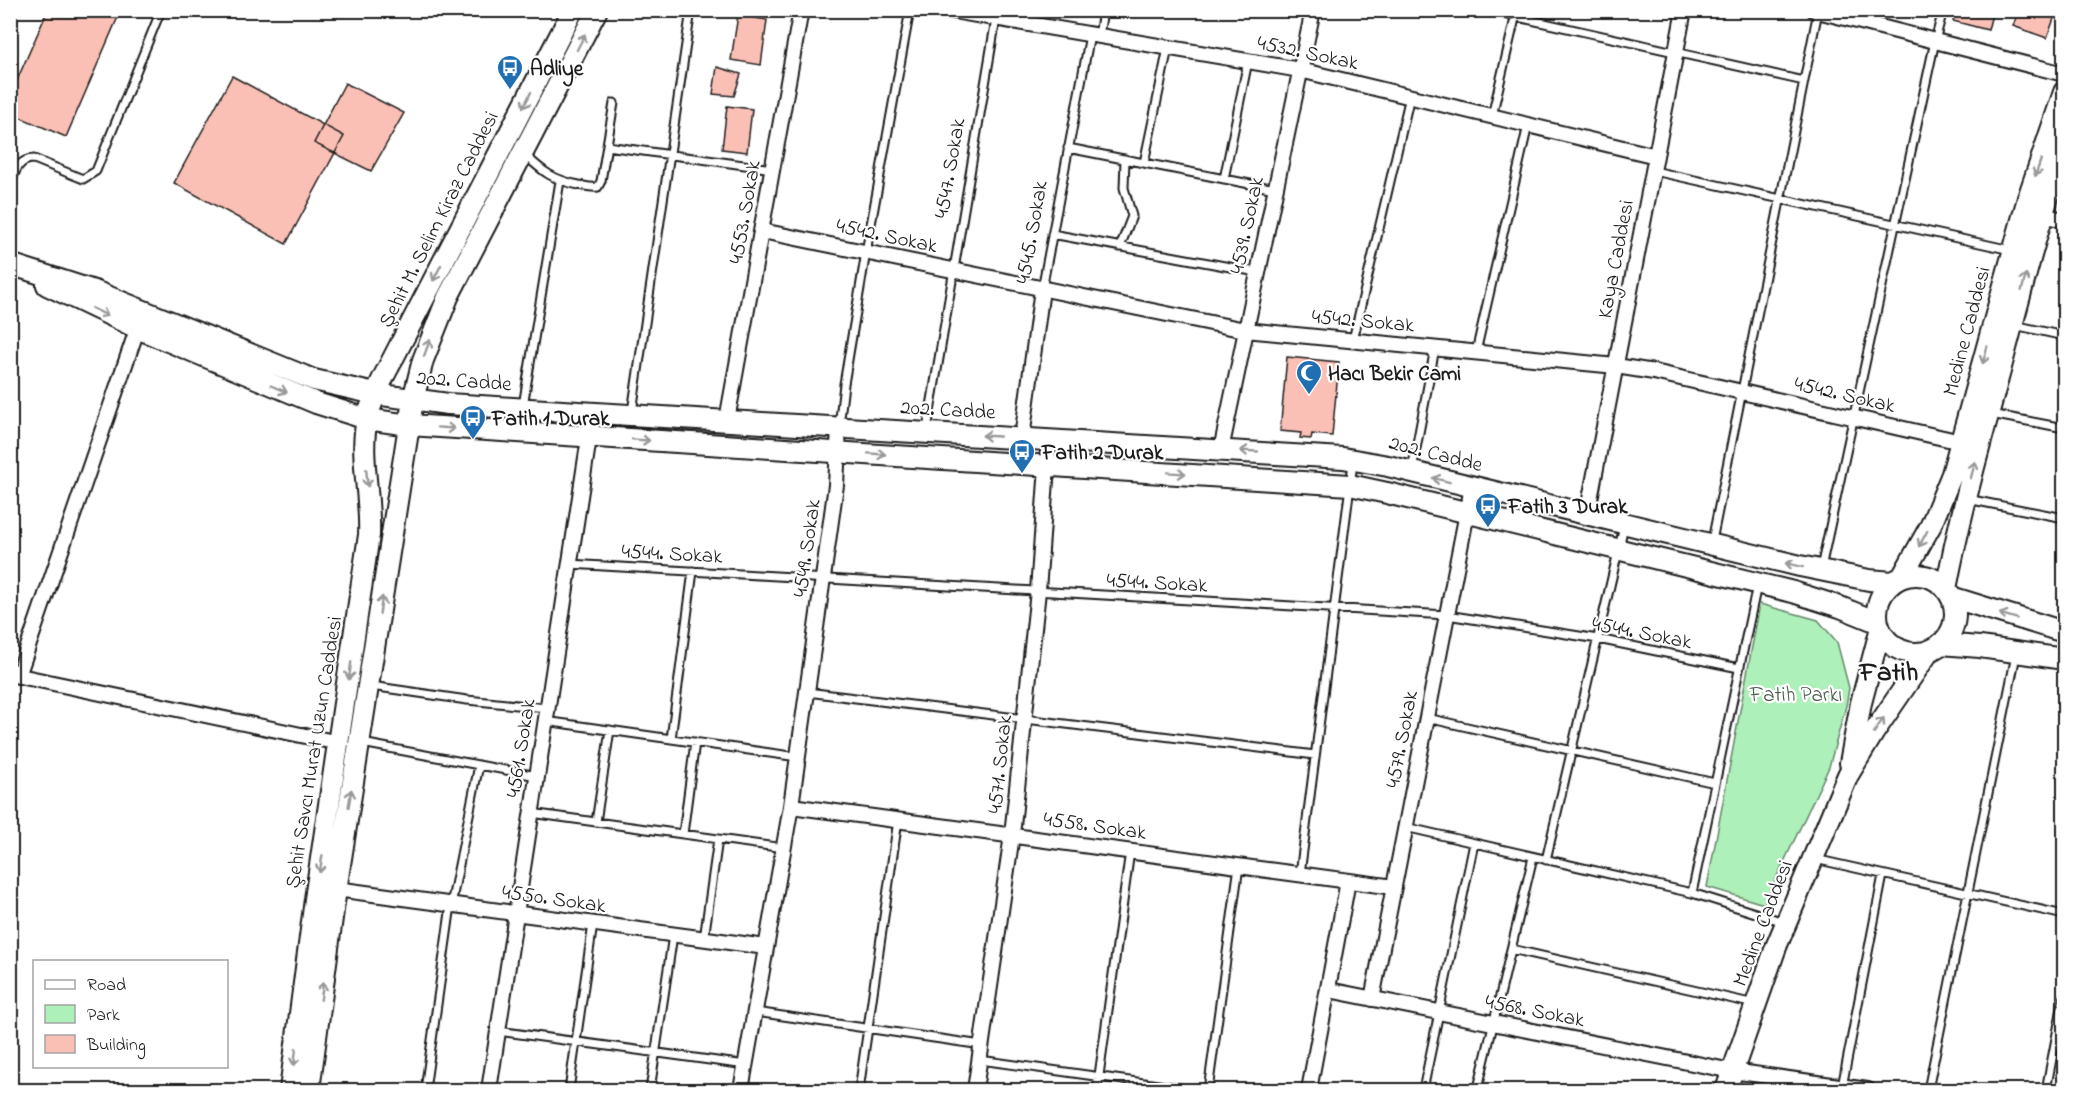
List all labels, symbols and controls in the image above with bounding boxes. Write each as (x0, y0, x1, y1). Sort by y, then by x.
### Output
street label: 4532. Sokak (1254, 29, 1362, 79)
one-way arrow (575, 34, 587, 52)
bus stop icon: Adliye (495, 53, 525, 91)
place label: Adliye (530, 55, 584, 87)
one-way arrow (520, 90, 532, 108)
street label: Şehit M. Selim Kiraz Caddesi (372, 107, 507, 333)
street label: 4547. Sokak (927, 115, 975, 221)
street label: 4553. Sokak (722, 158, 770, 266)
one-way arrow (2032, 158, 2043, 176)
street label: 4539. Sokak (1223, 173, 1273, 277)
street label: 4545. Sokak (1009, 178, 1057, 286)
street label: Kaya Caddesi (1591, 198, 1645, 322)
street label: 4542. Sokak (833, 212, 941, 262)
street label: Medine Caddesi (1936, 263, 2000, 400)
one-way arrow (431, 264, 443, 281)
one-way arrow (2019, 273, 2030, 292)
street label: 4542. Sokak (1310, 303, 1416, 341)
one-way arrow (90, 306, 108, 318)
one-way arrow (423, 339, 434, 358)
one-way arrow (1978, 345, 1990, 364)
mosque icon: Hacı Bekir Cami (1294, 358, 1324, 396)
place label: Hacı Bekir Cami (1328, 360, 1461, 390)
street label: 202. Cadde (415, 364, 513, 400)
street label: 4542. Sokak (1791, 370, 1899, 422)
one-way arrow (269, 384, 288, 395)
street label: 202. Cadde (899, 394, 997, 429)
bus stop icon: Fatih 1 Durak (458, 403, 488, 441)
place label: Fatih 1 Durak (491, 405, 610, 435)
one-way arrow (436, 422, 456, 433)
street label: 202. Cadde (1386, 429, 1486, 481)
one-way arrow (982, 430, 1002, 441)
one-way arrow (630, 434, 650, 445)
bus stop icon: Fatih 2 Durak (1007, 437, 1037, 475)
place label: Fatih 2 Durak (1041, 439, 1164, 469)
one-way arrow (1239, 446, 1259, 457)
one-way arrow (867, 449, 887, 460)
one-way arrow (1968, 461, 1979, 480)
one-way arrow (362, 467, 373, 487)
one-way arrow (1166, 468, 1186, 479)
one-way arrow (1432, 473, 1451, 485)
bus stop icon: Fatih 3 Durak (1473, 491, 1503, 529)
place label: Fatih 3 Durak (1507, 493, 1628, 523)
street label: 4549. Sokak (786, 497, 830, 599)
one-way arrow (1917, 530, 1929, 548)
street label: 4544. Sokak (621, 537, 724, 573)
one-way arrow (1785, 559, 1804, 570)
street label: 4544. Sokak (1106, 566, 1209, 602)
one-way arrow (375, 596, 386, 616)
street label: 4544. Sokak (1589, 610, 1695, 658)
one-way arrow (1999, 610, 2018, 621)
street label: Şehit Savcı Murat Uzun Caddesi (279, 614, 351, 890)
district label: Fatih (1858, 654, 1918, 693)
one-way arrow (344, 661, 355, 681)
park label: Fatih Parkı (1749, 681, 1842, 711)
street label: 4579. Sokak (1379, 687, 1427, 791)
street label: 4561. Sokak (499, 696, 545, 800)
street label: 4571. Sokak (981, 713, 1021, 815)
one-way arrow (1873, 717, 1885, 734)
one-way arrow (345, 789, 356, 808)
street label: 4558. Sokak (1041, 805, 1149, 849)
one-way arrow (315, 854, 326, 873)
street label: Medine Caddesi (1726, 856, 1802, 991)
street label: 4550. Sokak (500, 878, 608, 922)
legend (33, 960, 228, 1068)
text: Road (87, 973, 126, 999)
one-way arrow (317, 981, 328, 1001)
street label: 4568. Sokak (1482, 988, 1588, 1036)
text: Park (87, 1003, 120, 1029)
text: Building (86, 1033, 146, 1060)
one-way arrow (289, 1047, 300, 1067)

